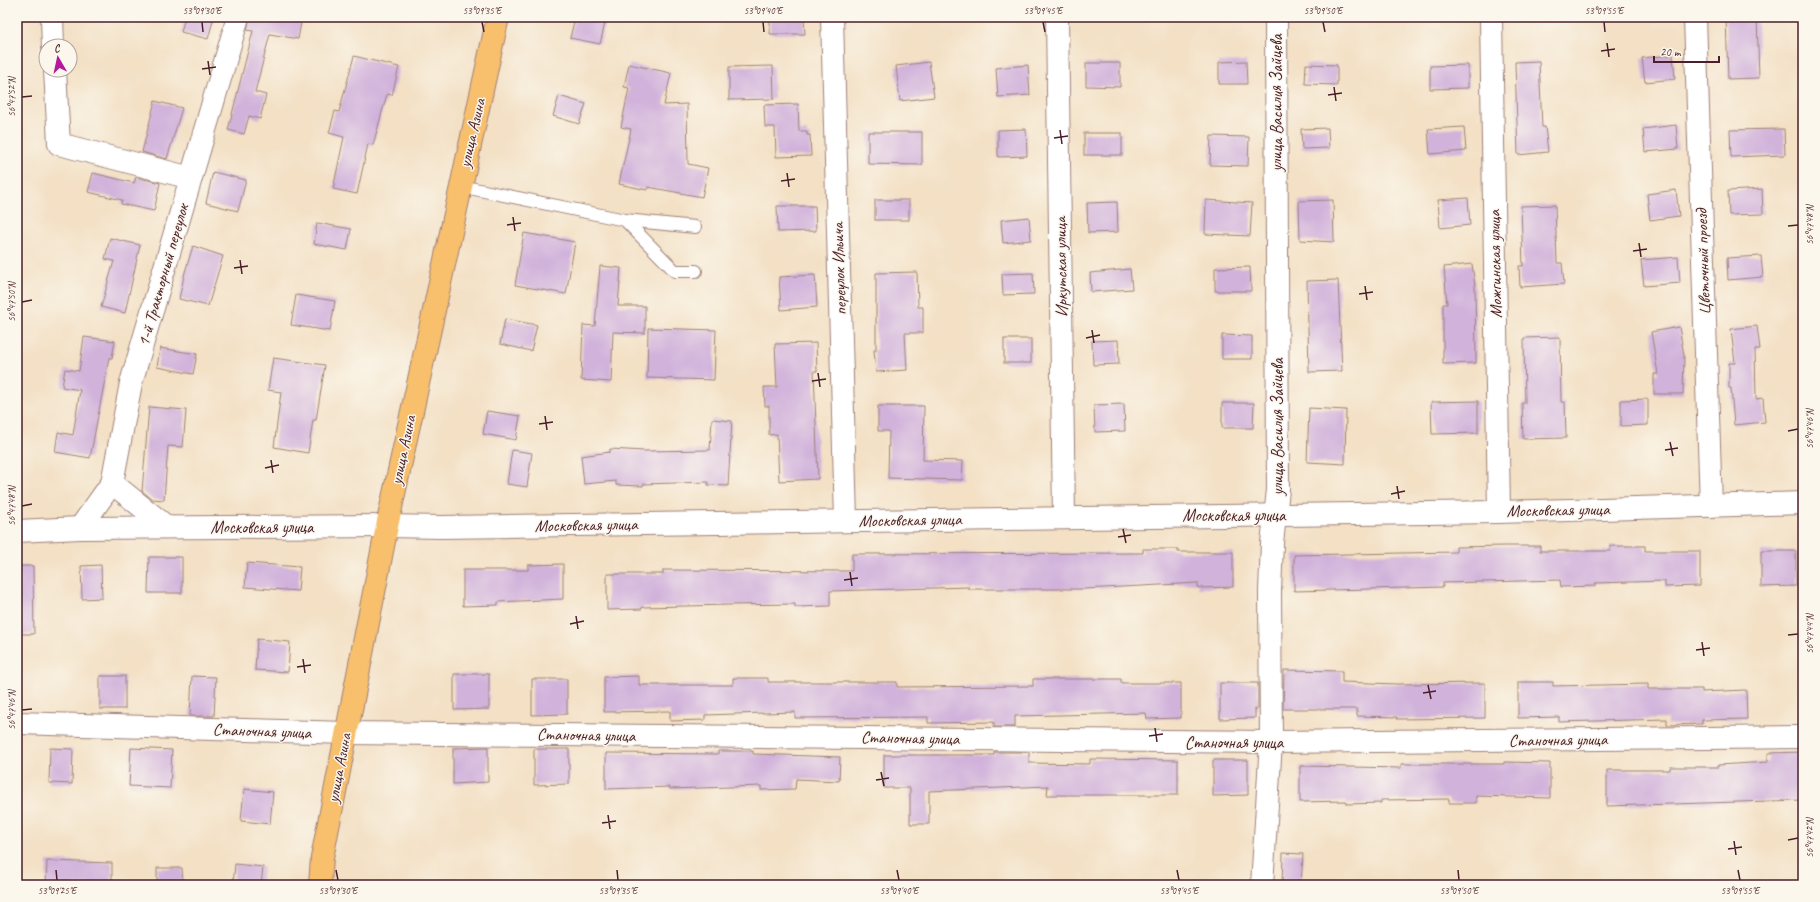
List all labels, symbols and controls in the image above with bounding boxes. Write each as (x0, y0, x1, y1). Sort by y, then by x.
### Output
text: 53°09'30"E (183, 4, 223, 17)
text: 53°09'35"E (463, 4, 503, 17)
text: 53°09'40"E (744, 4, 784, 17)
text: 53°09'45"E (1024, 4, 1064, 17)
text: 53°09'50"E (1304, 4, 1344, 17)
text: 53°09'55"E (1585, 4, 1625, 17)
street label: улица Василия Зайцева (1266, 33, 1287, 173)
north arrow (38, 38, 78, 78)
scale bar (1654, 38, 1719, 64)
text: С (53, 41, 62, 55)
text: 20 m (1660, 44, 1682, 60)
text: 56°47'52"N (5, 75, 18, 117)
street label: улица Азина (454, 95, 490, 171)
street label: 1-й Тракторный переулок (133, 200, 194, 349)
text: 56°47'48"N (1803, 203, 1816, 245)
street label: Цветочный проезд (1691, 207, 1715, 315)
street label: Можгинская улица (1484, 208, 1506, 318)
street label: Иркутская улица (1050, 215, 1072, 317)
street label: переулок Ильича (827, 220, 851, 316)
text: 56°47'50"N (5, 280, 18, 322)
street label: улица Василия Зайцева (1267, 357, 1288, 497)
text: 56°47'46"N (1803, 407, 1816, 449)
street label: улица Азина (385, 412, 421, 487)
text: 56°47'48"N (5, 484, 18, 526)
street label: Московская улица (1506, 499, 1611, 521)
street label: Московская улица (1183, 505, 1287, 526)
street label: Московская улица (858, 509, 963, 531)
street label: Московская улица (534, 514, 639, 536)
street label: Московская улица (211, 517, 315, 538)
text: 56°47'44"N (1803, 612, 1816, 654)
text: 56°47'46"N (5, 688, 18, 730)
street label: Станочная улица (212, 719, 313, 743)
street label: Станочная улица (537, 724, 637, 746)
street label: Станочная улица (861, 727, 961, 749)
street label: Станочная улица (1509, 729, 1609, 751)
street label: улица Азина (322, 730, 356, 805)
street label: Станочная улица (1185, 732, 1285, 753)
text: 56°47'42"N (1803, 816, 1816, 858)
text: 53°09'25"E (38, 884, 78, 897)
text: 53°09'30"E (319, 884, 359, 897)
text: 53°09'35"E (599, 884, 639, 897)
text: 53°09'40"E (880, 884, 920, 897)
text: 53°09'45"E (1160, 884, 1200, 897)
text: 53°09'50"E (1440, 884, 1480, 897)
text: 53°09'55"E (1721, 884, 1761, 897)

